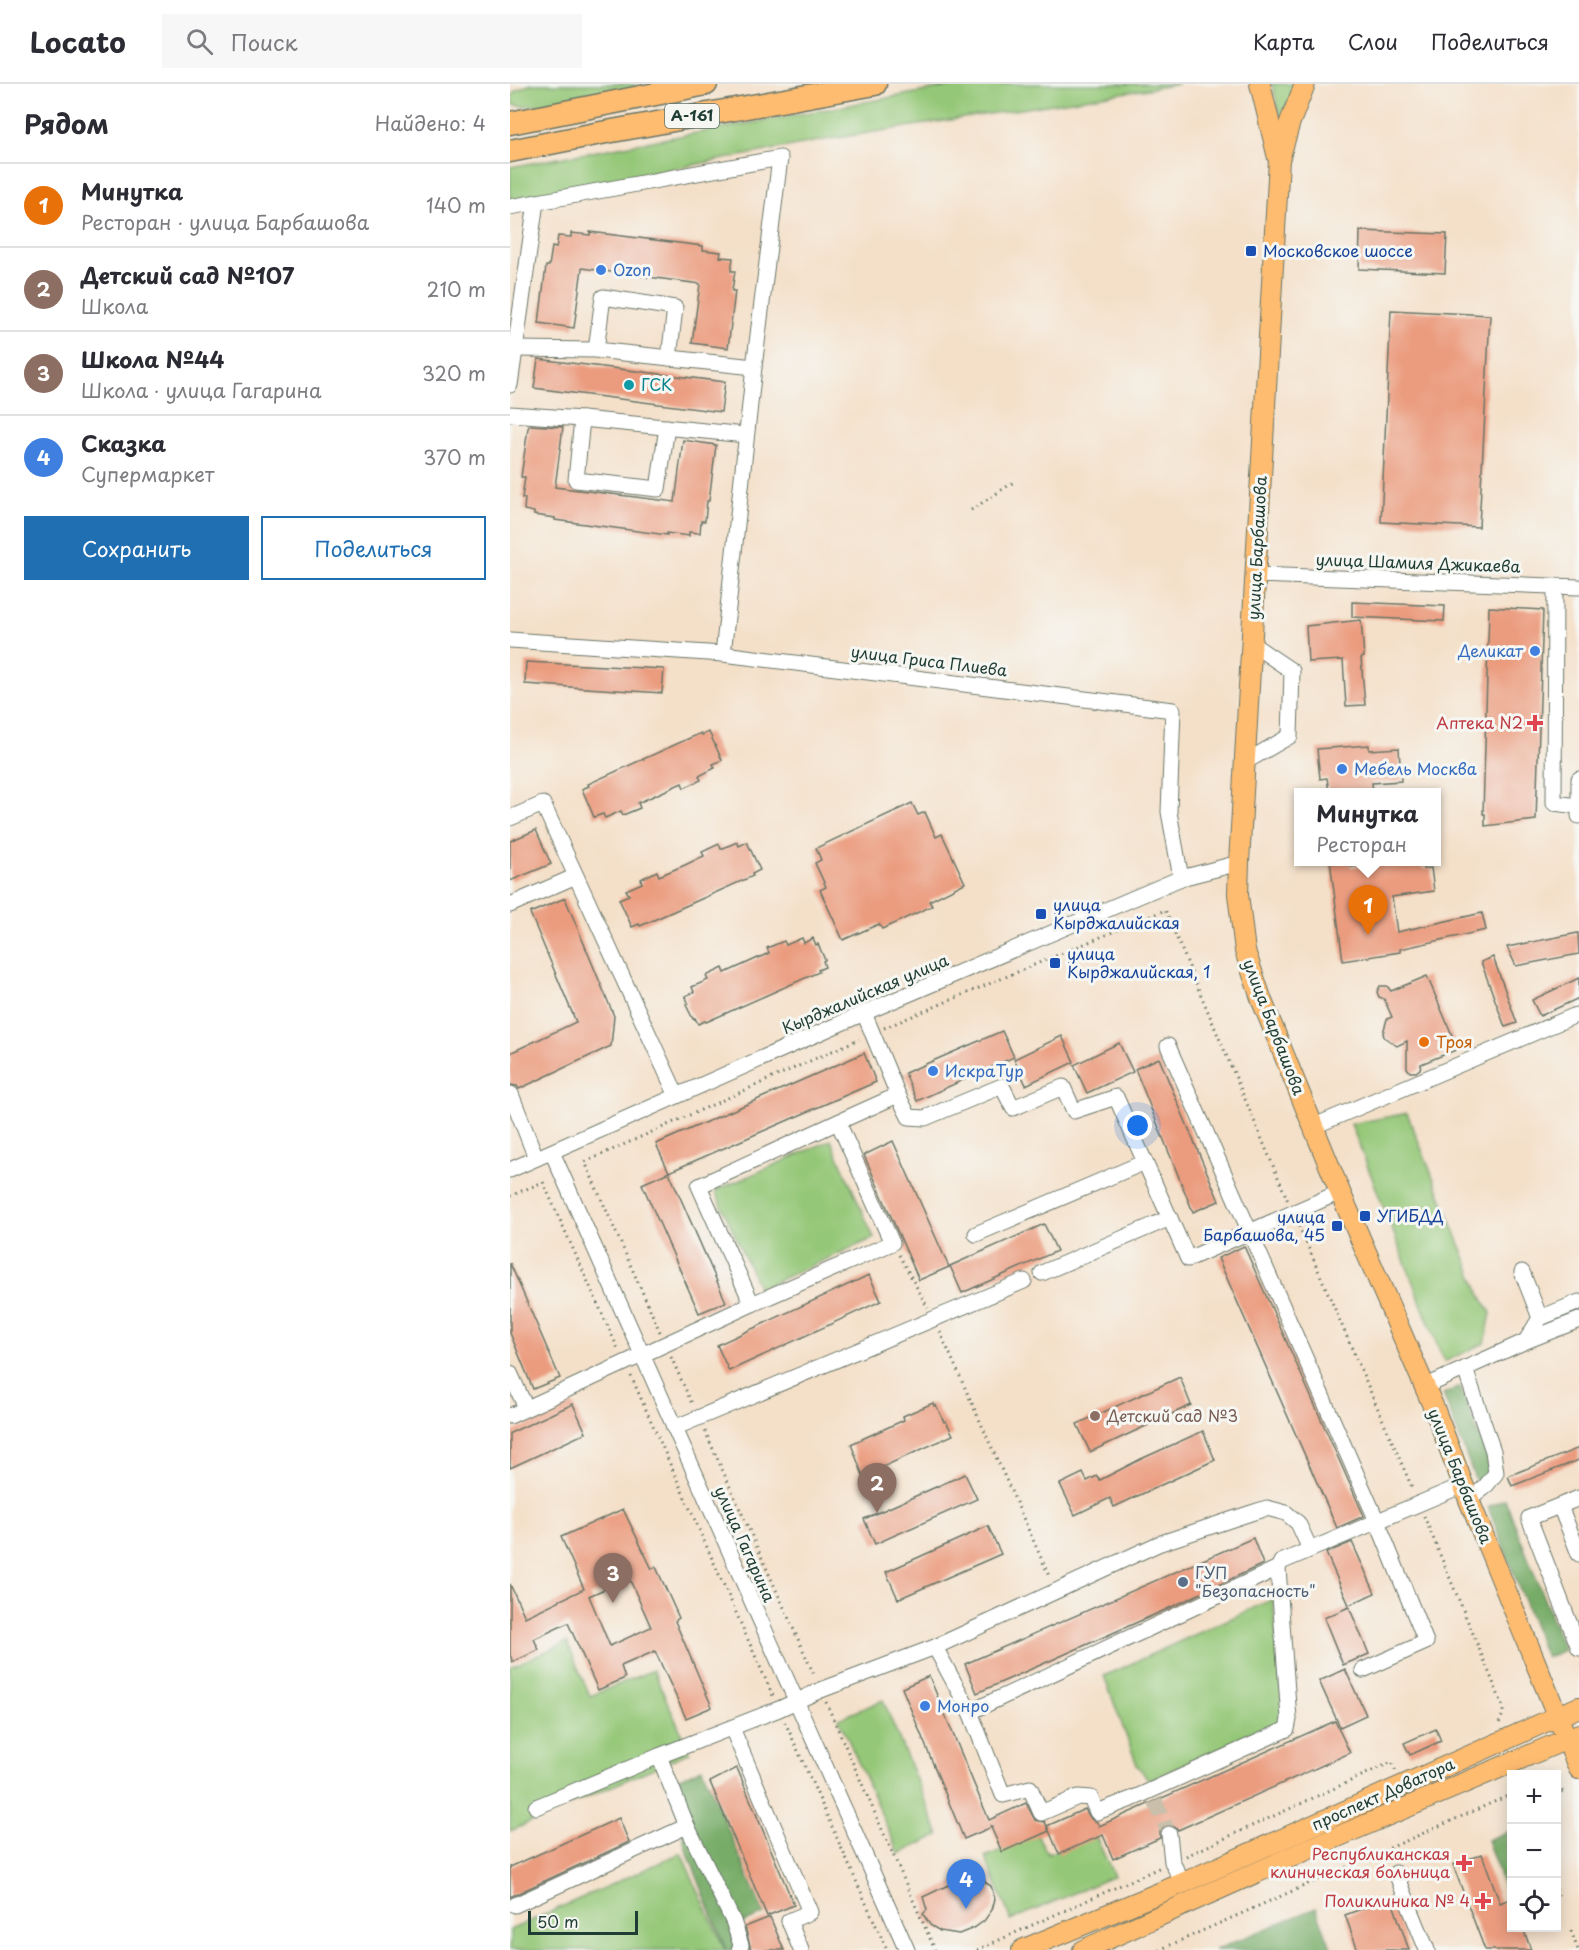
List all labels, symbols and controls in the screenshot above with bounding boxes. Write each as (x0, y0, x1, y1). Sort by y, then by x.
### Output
search box (162, 14, 582, 68)
text: Locato (30, 20, 126, 63)
icon: search (183, 25, 216, 58)
text: Поиск (231, 25, 298, 58)
text: Карта (1253, 25, 1315, 57)
text: Слои (1348, 25, 1398, 57)
text: Поделиться (1431, 25, 1549, 57)
text: Рядом (24, 104, 109, 143)
road number: А-161 (665, 104, 719, 128)
text: Найдено: 4 (375, 108, 486, 138)
text: Минутка (81, 174, 183, 207)
text: 1 (39, 190, 48, 220)
text: 140 m (426, 190, 486, 220)
text: Ресторан · улица Барбашова (81, 207, 369, 237)
place label: Московское шоссе (1263, 238, 1413, 262)
marker: Московское шоссе (1244, 244, 1258, 258)
place label: Ozon (613, 257, 651, 281)
text: Детский сад №107 (81, 258, 294, 291)
marker: Ozon (594, 263, 608, 277)
text: 2 (36, 274, 51, 304)
text: 210 m (427, 274, 486, 304)
text: Школа (81, 291, 148, 321)
text: Школа №44 (81, 342, 224, 375)
text: 3 (37, 358, 50, 388)
text: 320 m (422, 358, 486, 388)
place label: ГСК (641, 372, 672, 396)
text: Школа · улица Гагарина (81, 375, 322, 405)
marker: ГСК (622, 378, 636, 392)
text: Сказка (81, 426, 166, 459)
text: 4 (37, 442, 50, 472)
text: 370 m (423, 442, 486, 472)
text: Супермаркет (81, 459, 214, 489)
street label: улица Барбашова (1240, 475, 1272, 620)
button: Сохранить (24, 516, 249, 580)
button: Поделиться (261, 516, 486, 580)
street label: улица Шамиля Джикаева (1315, 546, 1521, 578)
place label: Деликат (1457, 638, 1524, 662)
street label: улица Гриса Плиева (850, 639, 1009, 682)
marker: Деликат (1528, 644, 1542, 658)
place label: Аптека N2 (1436, 710, 1523, 734)
marker: Аптека N2 (1528, 716, 1542, 730)
place label: Мебель Москва (1354, 756, 1477, 780)
marker: Мебель Москва (1335, 762, 1349, 776)
popup (1294, 788, 1441, 866)
text: Минутка (1316, 796, 1419, 829)
text: Ресторан (1316, 829, 1407, 859)
pin: 1 (1348, 886, 1388, 935)
place label: улица Кырджалийская (1053, 892, 1180, 934)
marker: улица Кырджалийская (1034, 907, 1048, 921)
place label: улица Кырджалийская, 1 (1067, 941, 1211, 983)
street label: Кырджалийская улица (777, 947, 952, 1039)
street label: улица Барбашова (1238, 955, 1312, 1098)
marker: улица Кырджалийская, 1 (1048, 956, 1062, 970)
place label: Троя (1436, 1029, 1473, 1053)
marker: Троя (1417, 1035, 1431, 1049)
place label: ИскраТур (945, 1058, 1024, 1082)
marker: ИскраТур (926, 1064, 940, 1078)
your location (1123, 1111, 1152, 1140)
place label: УГИБДД (1377, 1203, 1444, 1227)
place label: улица Барбашова, 45 (1203, 1204, 1325, 1246)
marker: УГИБДД (1358, 1209, 1372, 1223)
marker: улица Барбашова, 45 (1330, 1219, 1344, 1233)
place label: Детский сад №3 (1106, 1403, 1238, 1427)
street label: улица Барбашова (1423, 1404, 1499, 1547)
marker: Детский сад №3 (1088, 1409, 1102, 1423)
pin: 2 (858, 1464, 896, 1513)
street label: улица Гагарина (710, 1482, 782, 1606)
pin: 3 (594, 1554, 632, 1603)
place label: ГУП "Безопасность" (1195, 1560, 1316, 1602)
marker: ГУП "Безопасность" (1176, 1575, 1190, 1589)
place label: Монро (937, 1693, 989, 1717)
marker: Монро (918, 1699, 932, 1713)
street label: проспект Доватора (1307, 1751, 1458, 1835)
map controls (1507, 1770, 1561, 1932)
button: + (1507, 1770, 1561, 1824)
button: − (1507, 1824, 1561, 1878)
place label: Республиканская клиническая больница (1270, 1841, 1450, 1883)
marker: Республиканская клиническая больница (1455, 1854, 1473, 1872)
pin: 4 (946, 1860, 986, 1909)
button: locate (1507, 1878, 1561, 1932)
place label: Поликлиника № 4 (1324, 1888, 1470, 1912)
marker: Поликлиника № 4 (1474, 1892, 1492, 1910)
scale bar (528, 1908, 638, 1936)
text: 50 m (537, 1909, 578, 1933)

